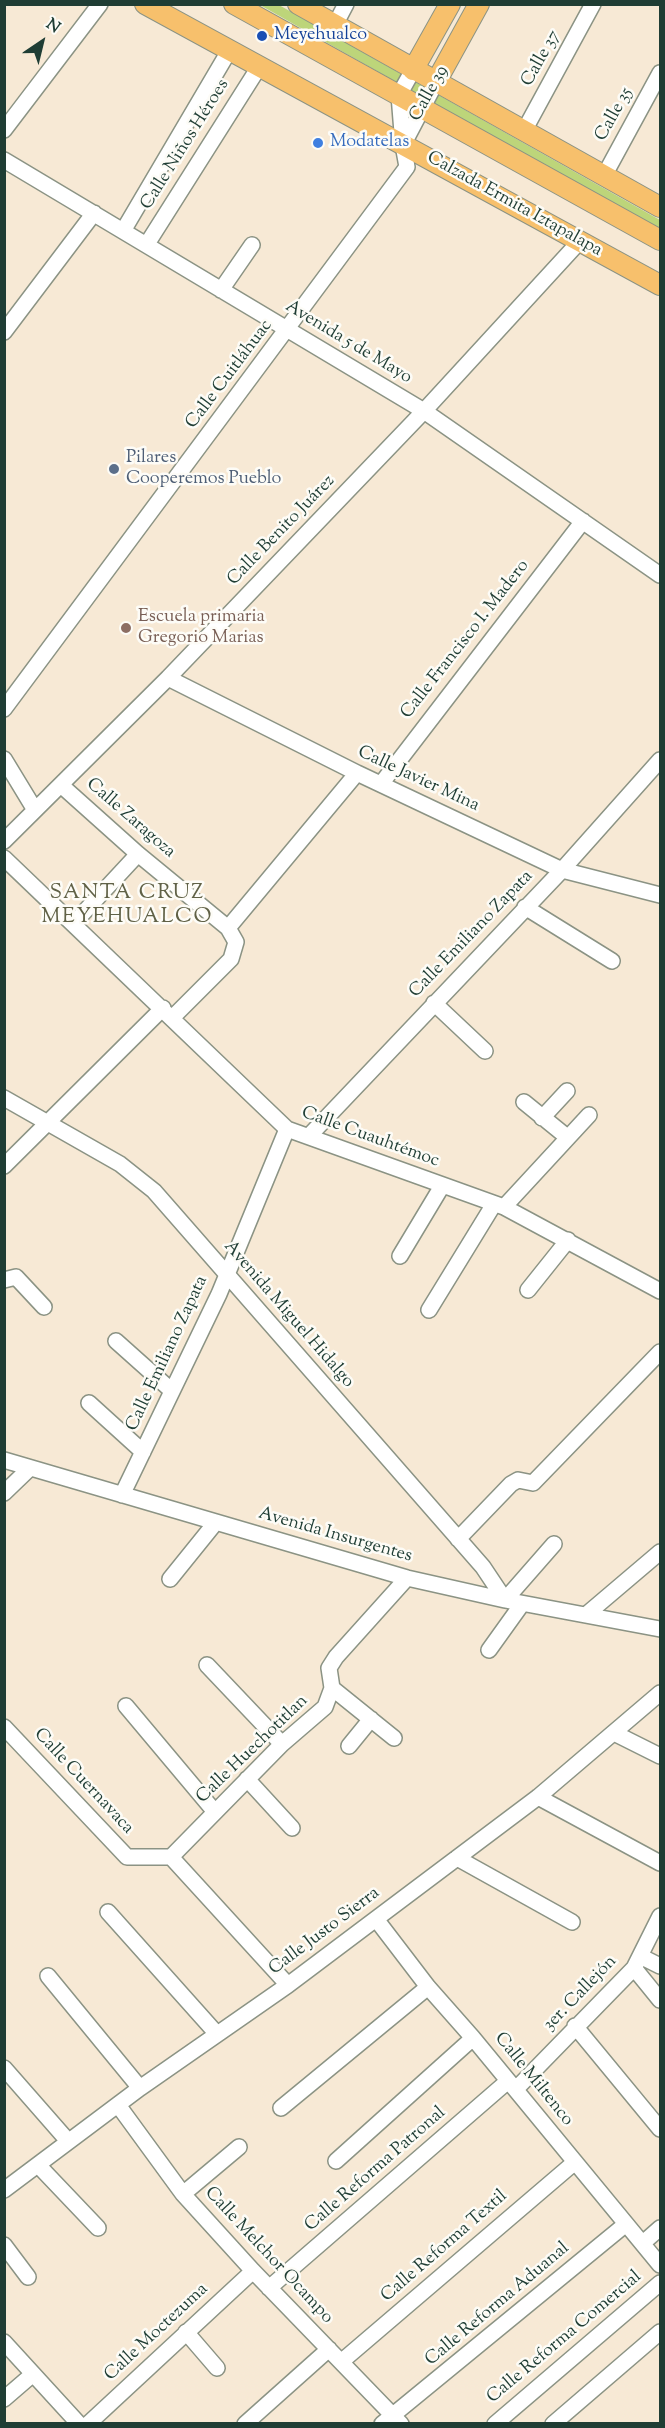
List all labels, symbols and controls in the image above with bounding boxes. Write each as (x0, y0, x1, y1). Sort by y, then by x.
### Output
north arrow (12, 12, 72, 72)
text: N (41, 14, 64, 40)
place label: Meyehualco (274, 25, 367, 47)
street label: Calle 37 (518, 27, 566, 91)
marker: Meyehualco (255, 29, 269, 43)
street label: Calle 39 (406, 62, 454, 126)
street label: Calle Niños Héroes (137, 76, 235, 214)
street label: Calle 35 (591, 84, 639, 146)
place label: Modatelas (330, 132, 409, 154)
marker: Modatelas (311, 136, 325, 150)
street label: Calzada Ermita Iztapalapa (423, 148, 605, 262)
street label: Avenida 5 de Mayo (281, 297, 415, 389)
street label: Calle Cuitláhuac (182, 316, 278, 434)
place label: Pilares Cooperemos Pueblo (126, 448, 281, 490)
marker: Pilares Cooperemos Pueblo (107, 462, 121, 476)
street label: Calle Benito Juárez (224, 471, 340, 591)
street label: Calle Francisco I. Madero (397, 556, 535, 724)
place label: Escuela primaria Gregorio Marias (138, 607, 265, 650)
marker: Escuela primaria Gregorio Marias (119, 621, 133, 635)
street label: Calle Javier Mina (354, 742, 482, 818)
street label: Calle Zaragoza (81, 774, 179, 864)
street label: Calle Emiliano Zapata (406, 867, 538, 1003)
district label: SANTA CRUZ MEYEHUALCO (41, 881, 213, 931)
street label: Calle Cuauhtémoc (298, 1103, 442, 1173)
street label: Avenida Miguel Hidalgo (218, 1237, 358, 1393)
street label: Calle Emiliano Zapata (123, 1273, 213, 1435)
street label: Avenida Insurgentes (256, 1504, 414, 1568)
street label: Calle Huechotitlan (193, 1691, 313, 1809)
street label: Calle Cuernavaca (28, 1725, 138, 1839)
street label: Calle Justo Sierra (265, 1883, 385, 1981)
street label: 3er. Callejón (540, 1952, 622, 2036)
street label: Calle Miltenco (489, 2029, 577, 2131)
street label: Calle Reforma Patronal (301, 2103, 451, 2237)
street label: Calle Melchor Ocampo (199, 2183, 337, 2329)
street label: Calle Reforma Textil (377, 2186, 513, 2308)
street label: Calle Reforma Aduanal (422, 2238, 574, 2372)
street label: Calle Reforma Comercial (483, 2267, 647, 2409)
street label: Calle Moctezuma (101, 2280, 213, 2386)

